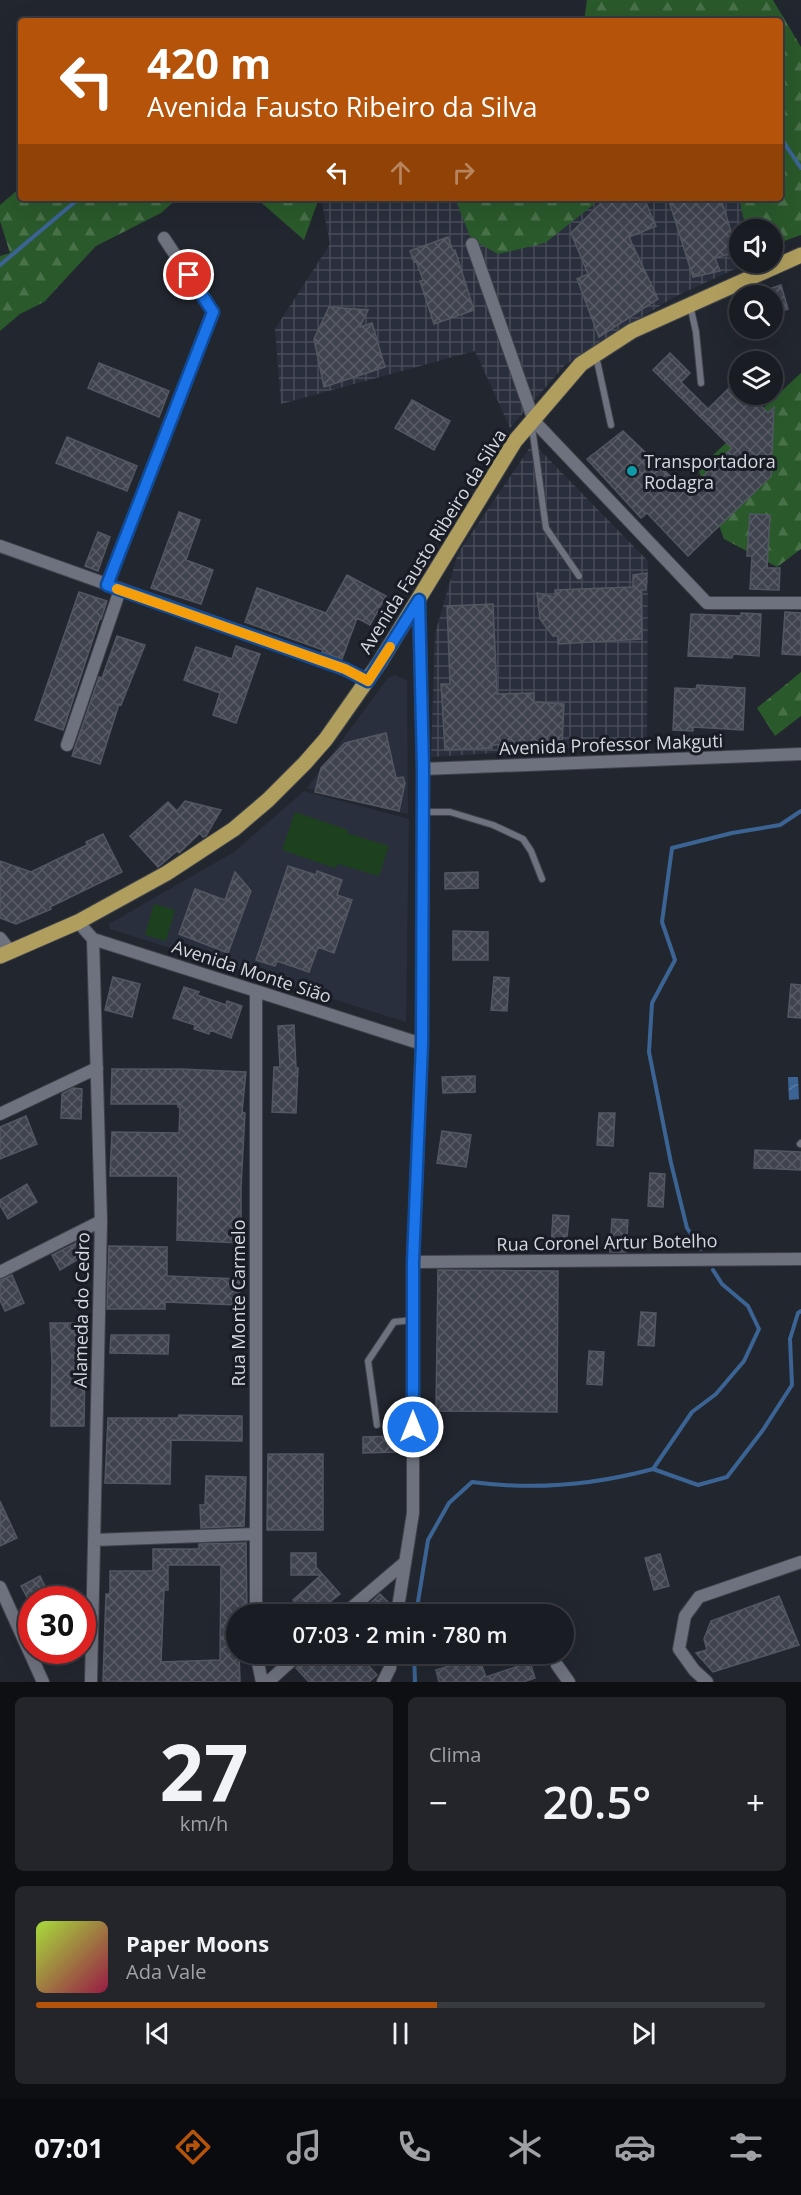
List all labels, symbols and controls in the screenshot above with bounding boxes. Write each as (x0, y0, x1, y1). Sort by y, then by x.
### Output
text: 420 m (147, 34, 271, 91)
icon: left (48, 42, 126, 120)
text: Avenida Fausto Ribeiro da Silva (147, 88, 538, 125)
icon: left (321, 156, 354, 189)
icon: ahead (384, 156, 417, 189)
icon: right (447, 156, 480, 189)
map controls (729, 219, 783, 405)
button: sound (729, 219, 783, 273)
pin (163, 249, 214, 300)
icon: arrive (172, 258, 205, 291)
button: search (729, 285, 783, 339)
button: layers (729, 351, 783, 405)
street label: Avenida Fausto Ribeiro da Silva (353, 424, 511, 658)
place label: Transportadora Rodagra (644, 449, 776, 494)
marker: Transportadora Rodagra (625, 464, 639, 478)
street label: Avenida Professor Makguti (498, 728, 724, 760)
street label: Avenida Monte Sião (169, 934, 335, 1008)
street label: Rua Monte Carmelo (226, 1220, 250, 1386)
street label: Rua Coronel Artur Botelho (496, 1228, 718, 1256)
street label: Alameda do Cedro (68, 1232, 94, 1388)
position arrow (381, 1395, 445, 1459)
speed limit sign: 30 (18, 1586, 96, 1664)
text: 07:03 · 2 min · 780 m (292, 1619, 508, 1649)
text: 27 (159, 1718, 249, 1824)
text: Clima (429, 1741, 481, 1768)
text: 20.5° (543, 1771, 651, 1832)
text: − (429, 1780, 448, 1825)
text: + (746, 1780, 765, 1825)
text: km/h (180, 1810, 228, 1837)
text: Paper Moons (126, 1928, 269, 1958)
text: Ada Vale (126, 1958, 207, 1985)
icon: previous (141, 2017, 174, 2050)
icon: pause (384, 2017, 417, 2050)
icon: next (627, 2017, 660, 2050)
icon: directions (172, 2126, 214, 2168)
icon: music (283, 2126, 325, 2168)
icon: phone (393, 2126, 435, 2168)
icon: climate (504, 2126, 546, 2168)
icon: car (614, 2126, 656, 2168)
icon: filters (725, 2126, 767, 2168)
text: 07:01 (34, 2129, 104, 2166)

